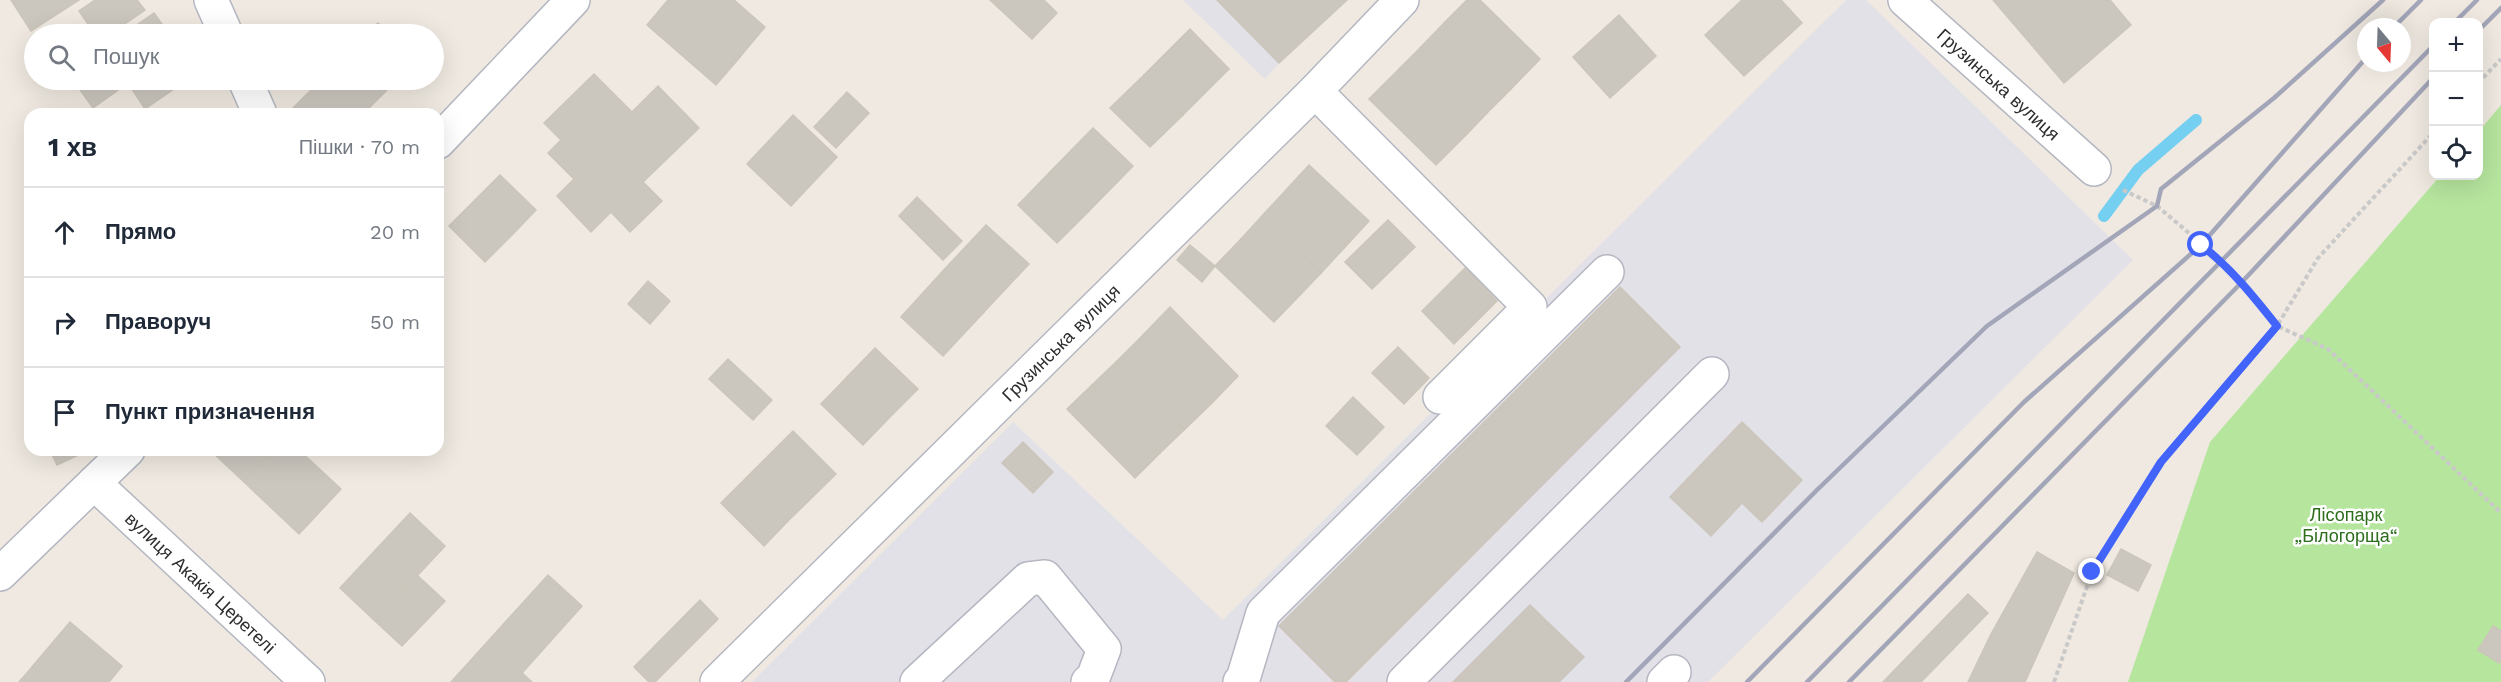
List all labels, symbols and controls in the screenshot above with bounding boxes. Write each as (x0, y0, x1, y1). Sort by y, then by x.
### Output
north arrow (2357, 18, 2411, 72)
map controls (2429, 18, 2483, 180)
button: + (2429, 18, 2483, 72)
search box (24, 24, 444, 90)
street label: Грузинська вулиця (1933, 24, 2064, 144)
icon: search (45, 41, 78, 74)
text: Пошук (93, 44, 159, 69)
button: − (2429, 72, 2483, 126)
button: locate (2429, 126, 2483, 180)
text: 1 хв (48, 132, 97, 162)
text: Пішки · 70 m (299, 135, 420, 159)
icon: ahead (48, 216, 81, 249)
text: Прямо (105, 219, 176, 244)
text: 20 m (370, 220, 420, 244)
route start (2187, 231, 2213, 257)
street label: Грузинська вулиця (997, 280, 1124, 405)
icon: right (48, 306, 81, 339)
text: Праворуч (105, 309, 211, 334)
text: 50 m (370, 310, 420, 334)
icon: arrive (48, 396, 81, 429)
text: Пункт призначення (105, 399, 315, 424)
park label: Лісопарк „Білогорща“ (2294, 504, 2398, 546)
street label: вулиця Акакія Церетелі (121, 508, 280, 657)
route end (2078, 558, 2104, 584)

